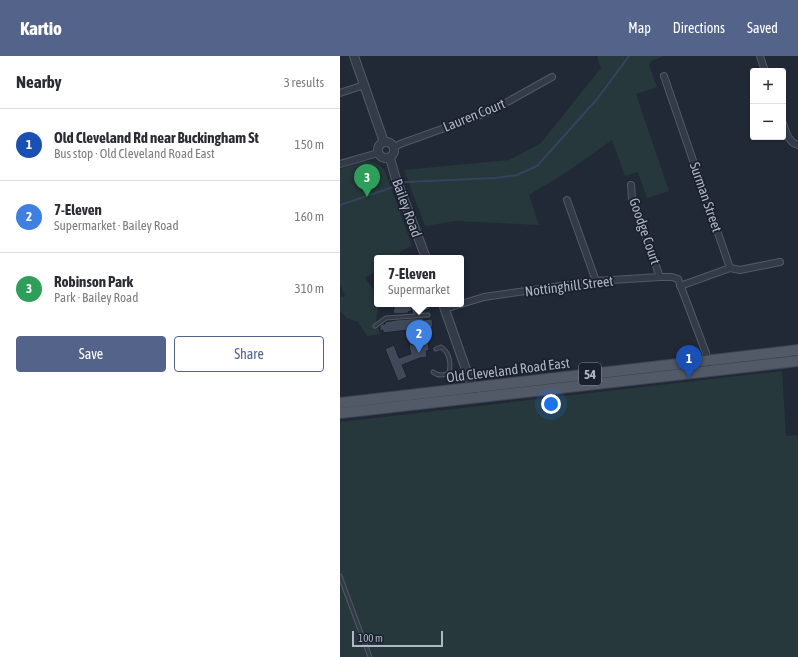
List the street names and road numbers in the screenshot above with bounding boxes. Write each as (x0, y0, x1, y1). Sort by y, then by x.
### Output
street label: Lauren Court (441, 95, 507, 135)
street label: Surman Street (687, 160, 725, 234)
street label: Bailey Road (389, 177, 425, 239)
street label: Goodge Court (626, 196, 664, 266)
street label: Nottinghill Street (524, 273, 614, 299)
street label: Old Cleveland Road East (445, 355, 571, 385)
road number: 54 (579, 363, 601, 385)

